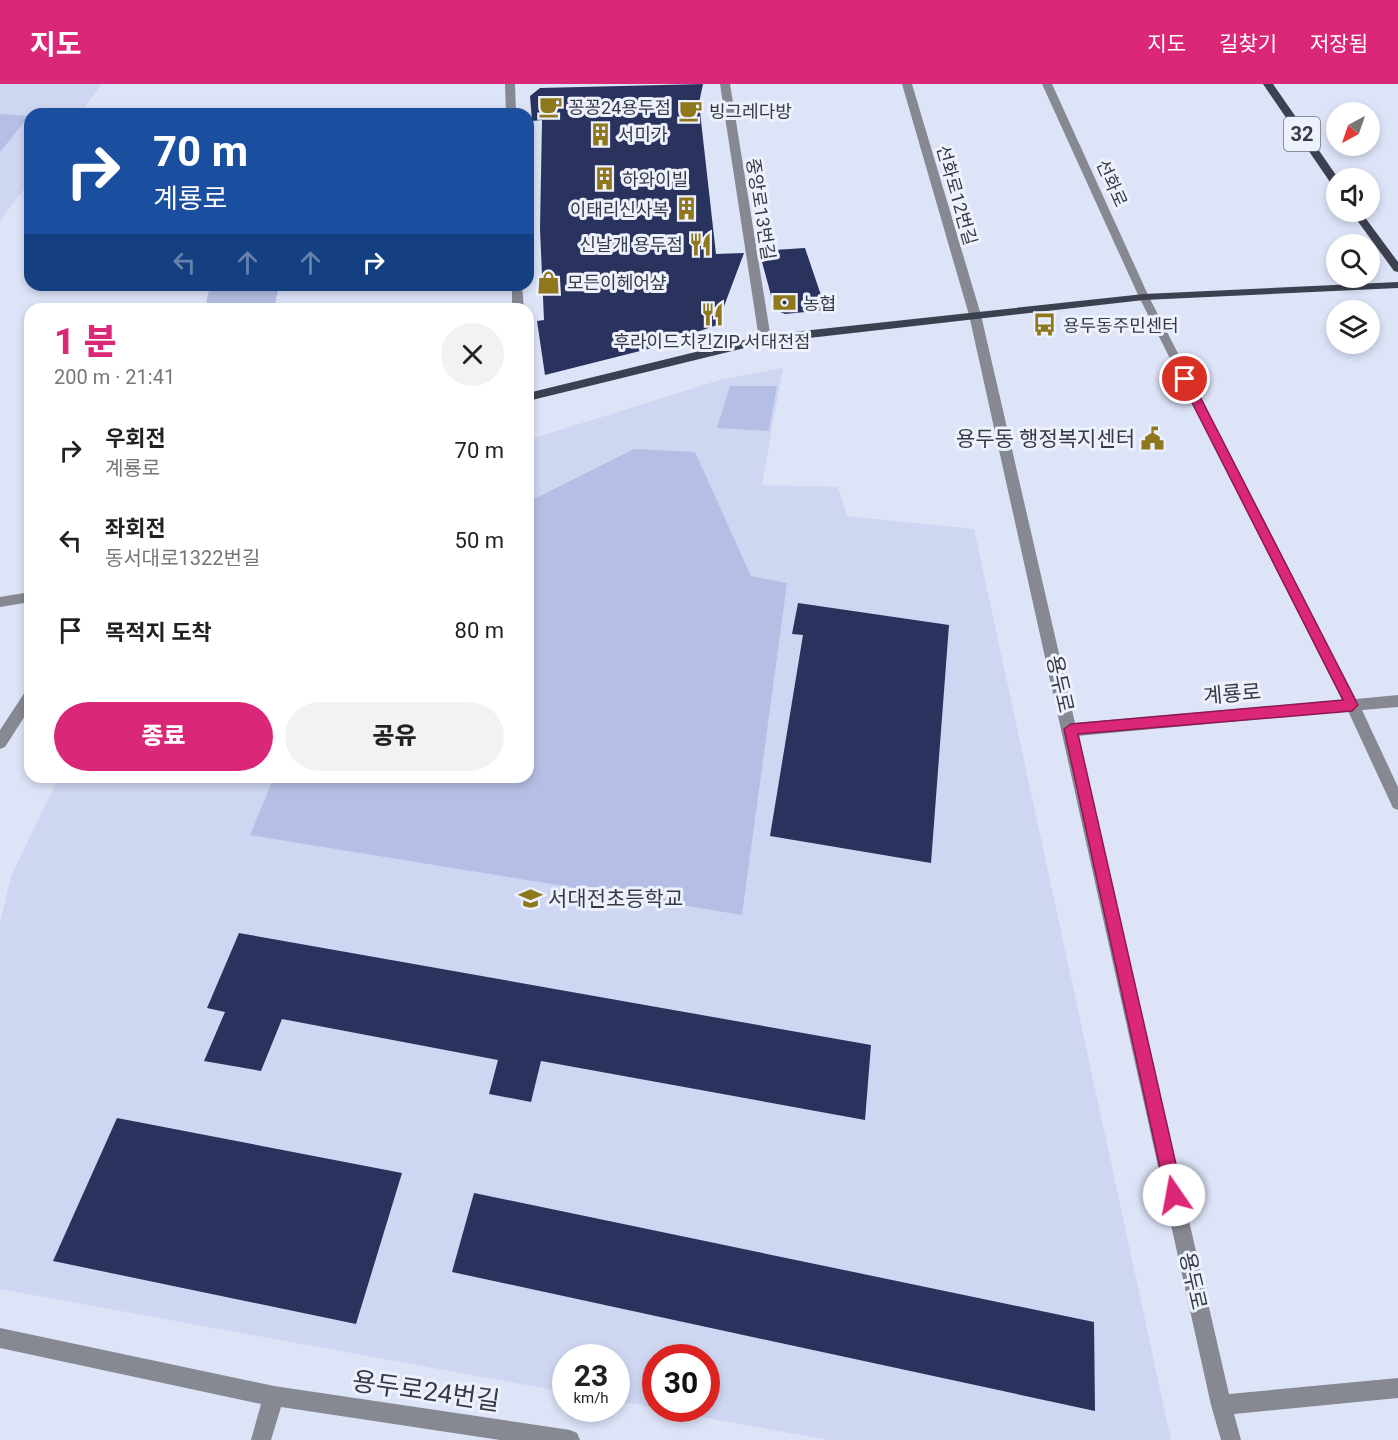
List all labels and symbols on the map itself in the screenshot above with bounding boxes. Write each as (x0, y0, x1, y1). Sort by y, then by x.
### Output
cafe icon: 꽁꽁24용두점 (537, 94, 563, 120)
place label: 꽁꽁24용두점 (568, 97, 671, 118)
cafe icon: 빙그레다방 (678, 98, 704, 124)
place label: 빙그레다방 (709, 101, 792, 122)
north arrow (1326, 102, 1380, 156)
road number: 32 (1284, 117, 1320, 151)
building icon: 서미가 (587, 121, 613, 147)
place label: 서미가 (618, 124, 668, 145)
street label: 선화로12번길 (933, 143, 981, 247)
street label: 중앙로13번길 (743, 156, 779, 262)
street label: 선화로 (1092, 156, 1132, 210)
building icon: 하와이빌 (591, 166, 617, 192)
place label: 하와이빌 (622, 169, 688, 190)
building icon: 이태리신사복 (674, 196, 700, 222)
place label: 이태리신사복 (570, 199, 669, 220)
restaurant icon: 신날개 용두점 (688, 231, 714, 257)
place label: 신날개 용두점 (579, 234, 683, 255)
shop icon: 모든이헤어샾 (536, 269, 562, 295)
place label: 모든이헤어샾 (567, 272, 667, 293)
bank icon: 농협 (772, 290, 798, 316)
place label: 농협 (803, 293, 836, 314)
restaurant icon: 후라이드치킨ZIP 서대전점 (699, 302, 725, 328)
bus stop icon: 용두동주민센터 (1032, 312, 1058, 338)
place label: 용두동주민센터 (1063, 315, 1179, 336)
place label: 후라이드치킨ZIP 서대전점 (613, 331, 811, 352)
pin (1159, 353, 1210, 404)
public building icon: 용두동 행정복지센터 (1140, 426, 1166, 452)
place label: 용두동 행정복지센터 (956, 427, 1135, 451)
street label: 용두로 (1042, 653, 1078, 715)
street label: 계룡로 (1202, 680, 1262, 708)
school or university icon: 서대전초등학교 (517, 886, 543, 912)
place label: 서대전초등학교 (548, 887, 683, 911)
position arrow (1142, 1163, 1206, 1227)
street label: 용두로 (1175, 1250, 1211, 1312)
speed limit sign: 30 (642, 1344, 720, 1422)
street label: 용두로24번길 (350, 1366, 502, 1416)

